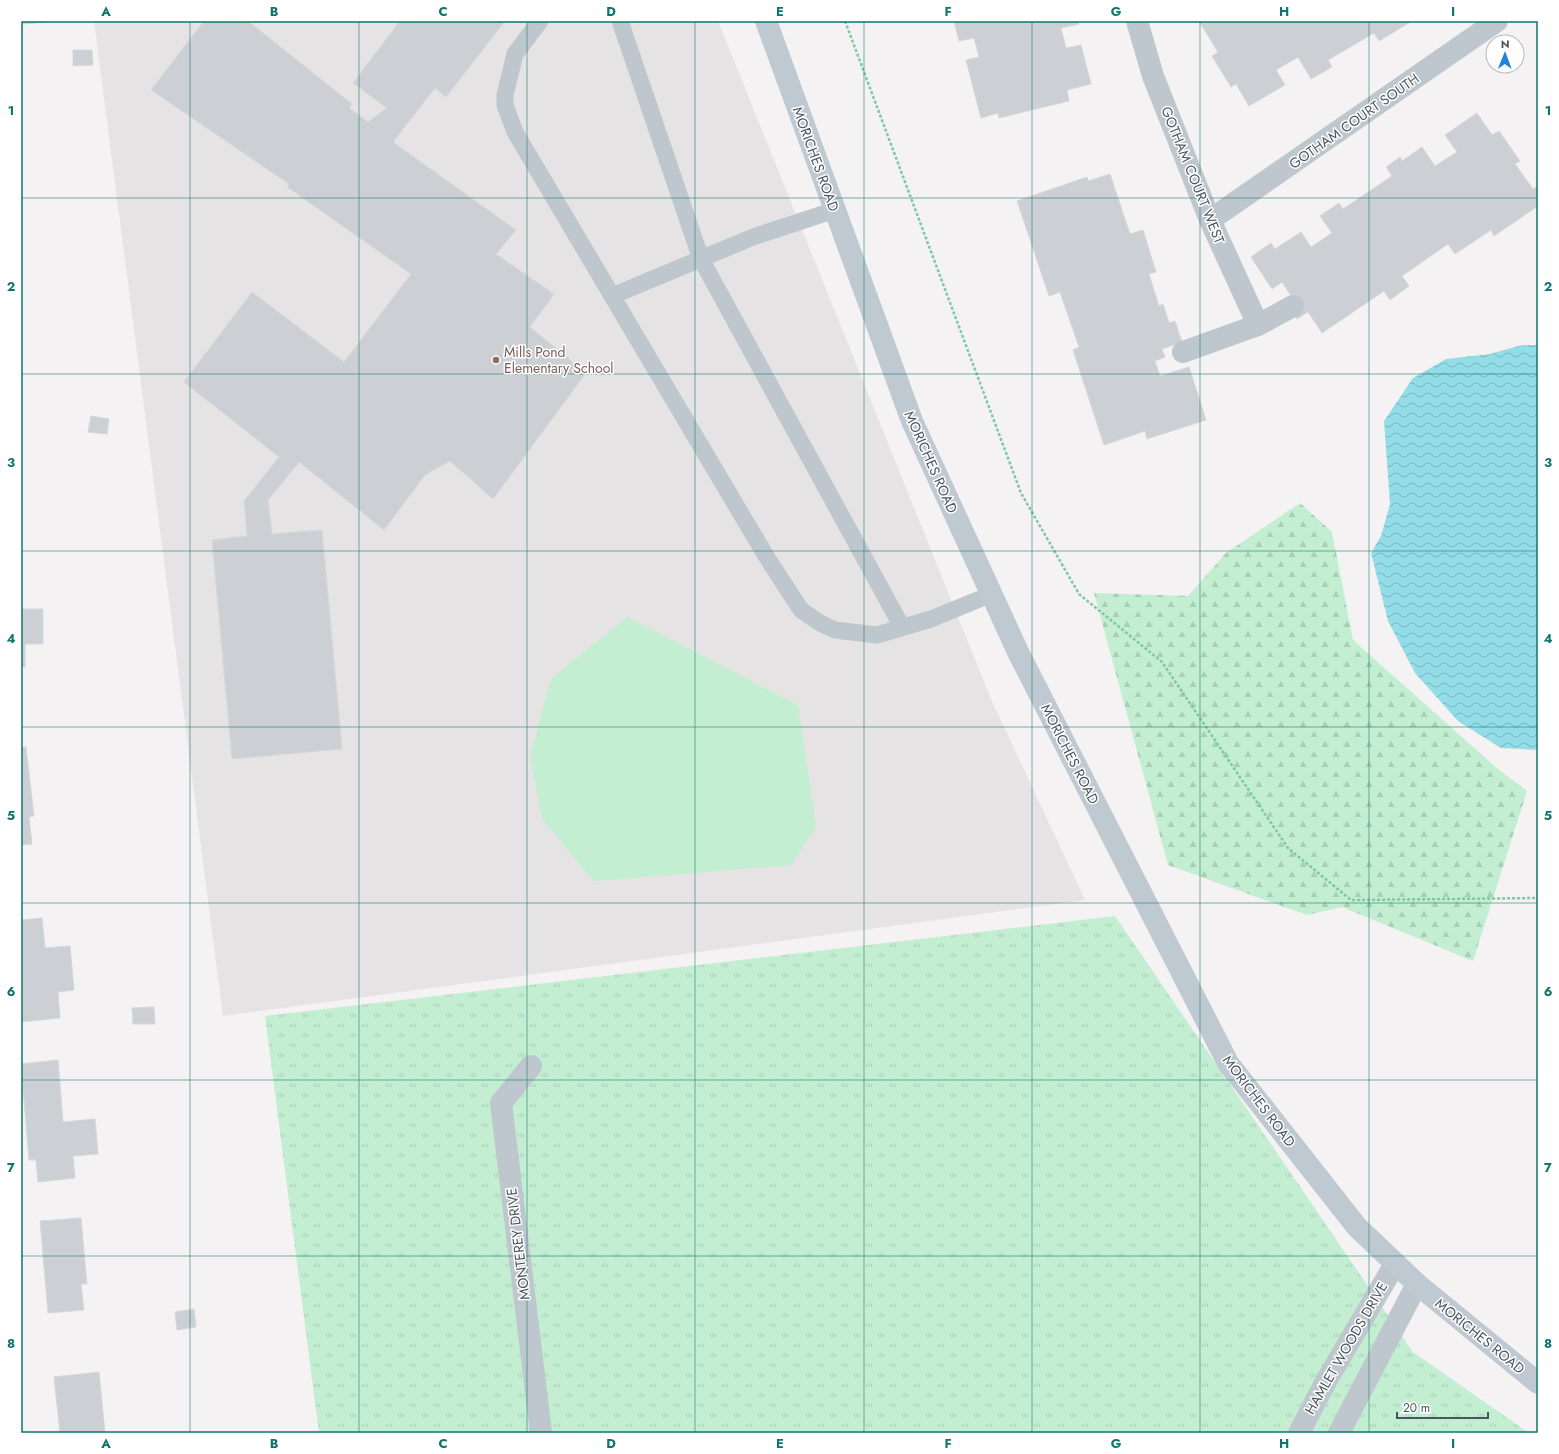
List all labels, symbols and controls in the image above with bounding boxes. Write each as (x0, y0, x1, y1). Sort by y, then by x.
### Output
text: A (100, 2, 111, 21)
text: B (270, 2, 279, 21)
text: C (438, 2, 448, 21)
text: D (606, 2, 616, 21)
text: E (776, 2, 784, 21)
text: F (944, 2, 952, 21)
text: G (1111, 2, 1122, 21)
text: H (1279, 2, 1289, 21)
text: I (1451, 2, 1455, 21)
north arrow (1485, 34, 1525, 74)
text: N (1501, 36, 1510, 52)
street label: GOTHAM COURT SOUTH (1285, 68, 1423, 174)
text: 1 (8, 101, 14, 120)
text: 1 (1545, 101, 1551, 120)
street label: GOTHAM COURT WEST (1156, 103, 1230, 247)
street label: MORICHES ROAD (788, 104, 844, 214)
text: 2 (7, 277, 15, 296)
text: 2 (1544, 277, 1552, 296)
place label: Mills Pond Elementary School (504, 342, 614, 378)
marker: Mills Pond Elementary School (491, 355, 501, 365)
street label: MORICHES ROAD (899, 408, 963, 516)
text: 3 (7, 453, 15, 472)
text: 3 (1544, 453, 1552, 472)
text: 4 (6, 629, 16, 648)
text: 4 (1543, 629, 1553, 648)
street label: MORICHES ROAD (1036, 700, 1104, 808)
text: 5 (7, 806, 15, 825)
text: 5 (1544, 806, 1552, 825)
text: 6 (7, 982, 16, 1001)
text: 6 (1544, 982, 1553, 1001)
street label: MORICHES ROAD (1218, 1051, 1300, 1151)
text: 7 (7, 1158, 15, 1177)
text: 7 (1544, 1158, 1552, 1177)
street label: MONTEREY DRIVE (501, 1187, 535, 1301)
street label: HAMLET WOODS DRIVE (1300, 1278, 1392, 1418)
street label: MORICHES ROAD (1431, 1294, 1529, 1378)
text: 8 (7, 1334, 15, 1353)
text: 8 (1544, 1334, 1552, 1353)
scale bar (1397, 1394, 1488, 1420)
text: 20 m (1403, 1399, 1430, 1417)
text: A (100, 1434, 111, 1453)
text: B (270, 1434, 279, 1453)
text: C (438, 1434, 448, 1453)
text: D (606, 1434, 616, 1453)
text: E (776, 1434, 784, 1453)
text: F (944, 1434, 952, 1453)
text: G (1111, 1434, 1122, 1453)
text: H (1279, 1434, 1289, 1453)
text: I (1451, 1434, 1455, 1453)

